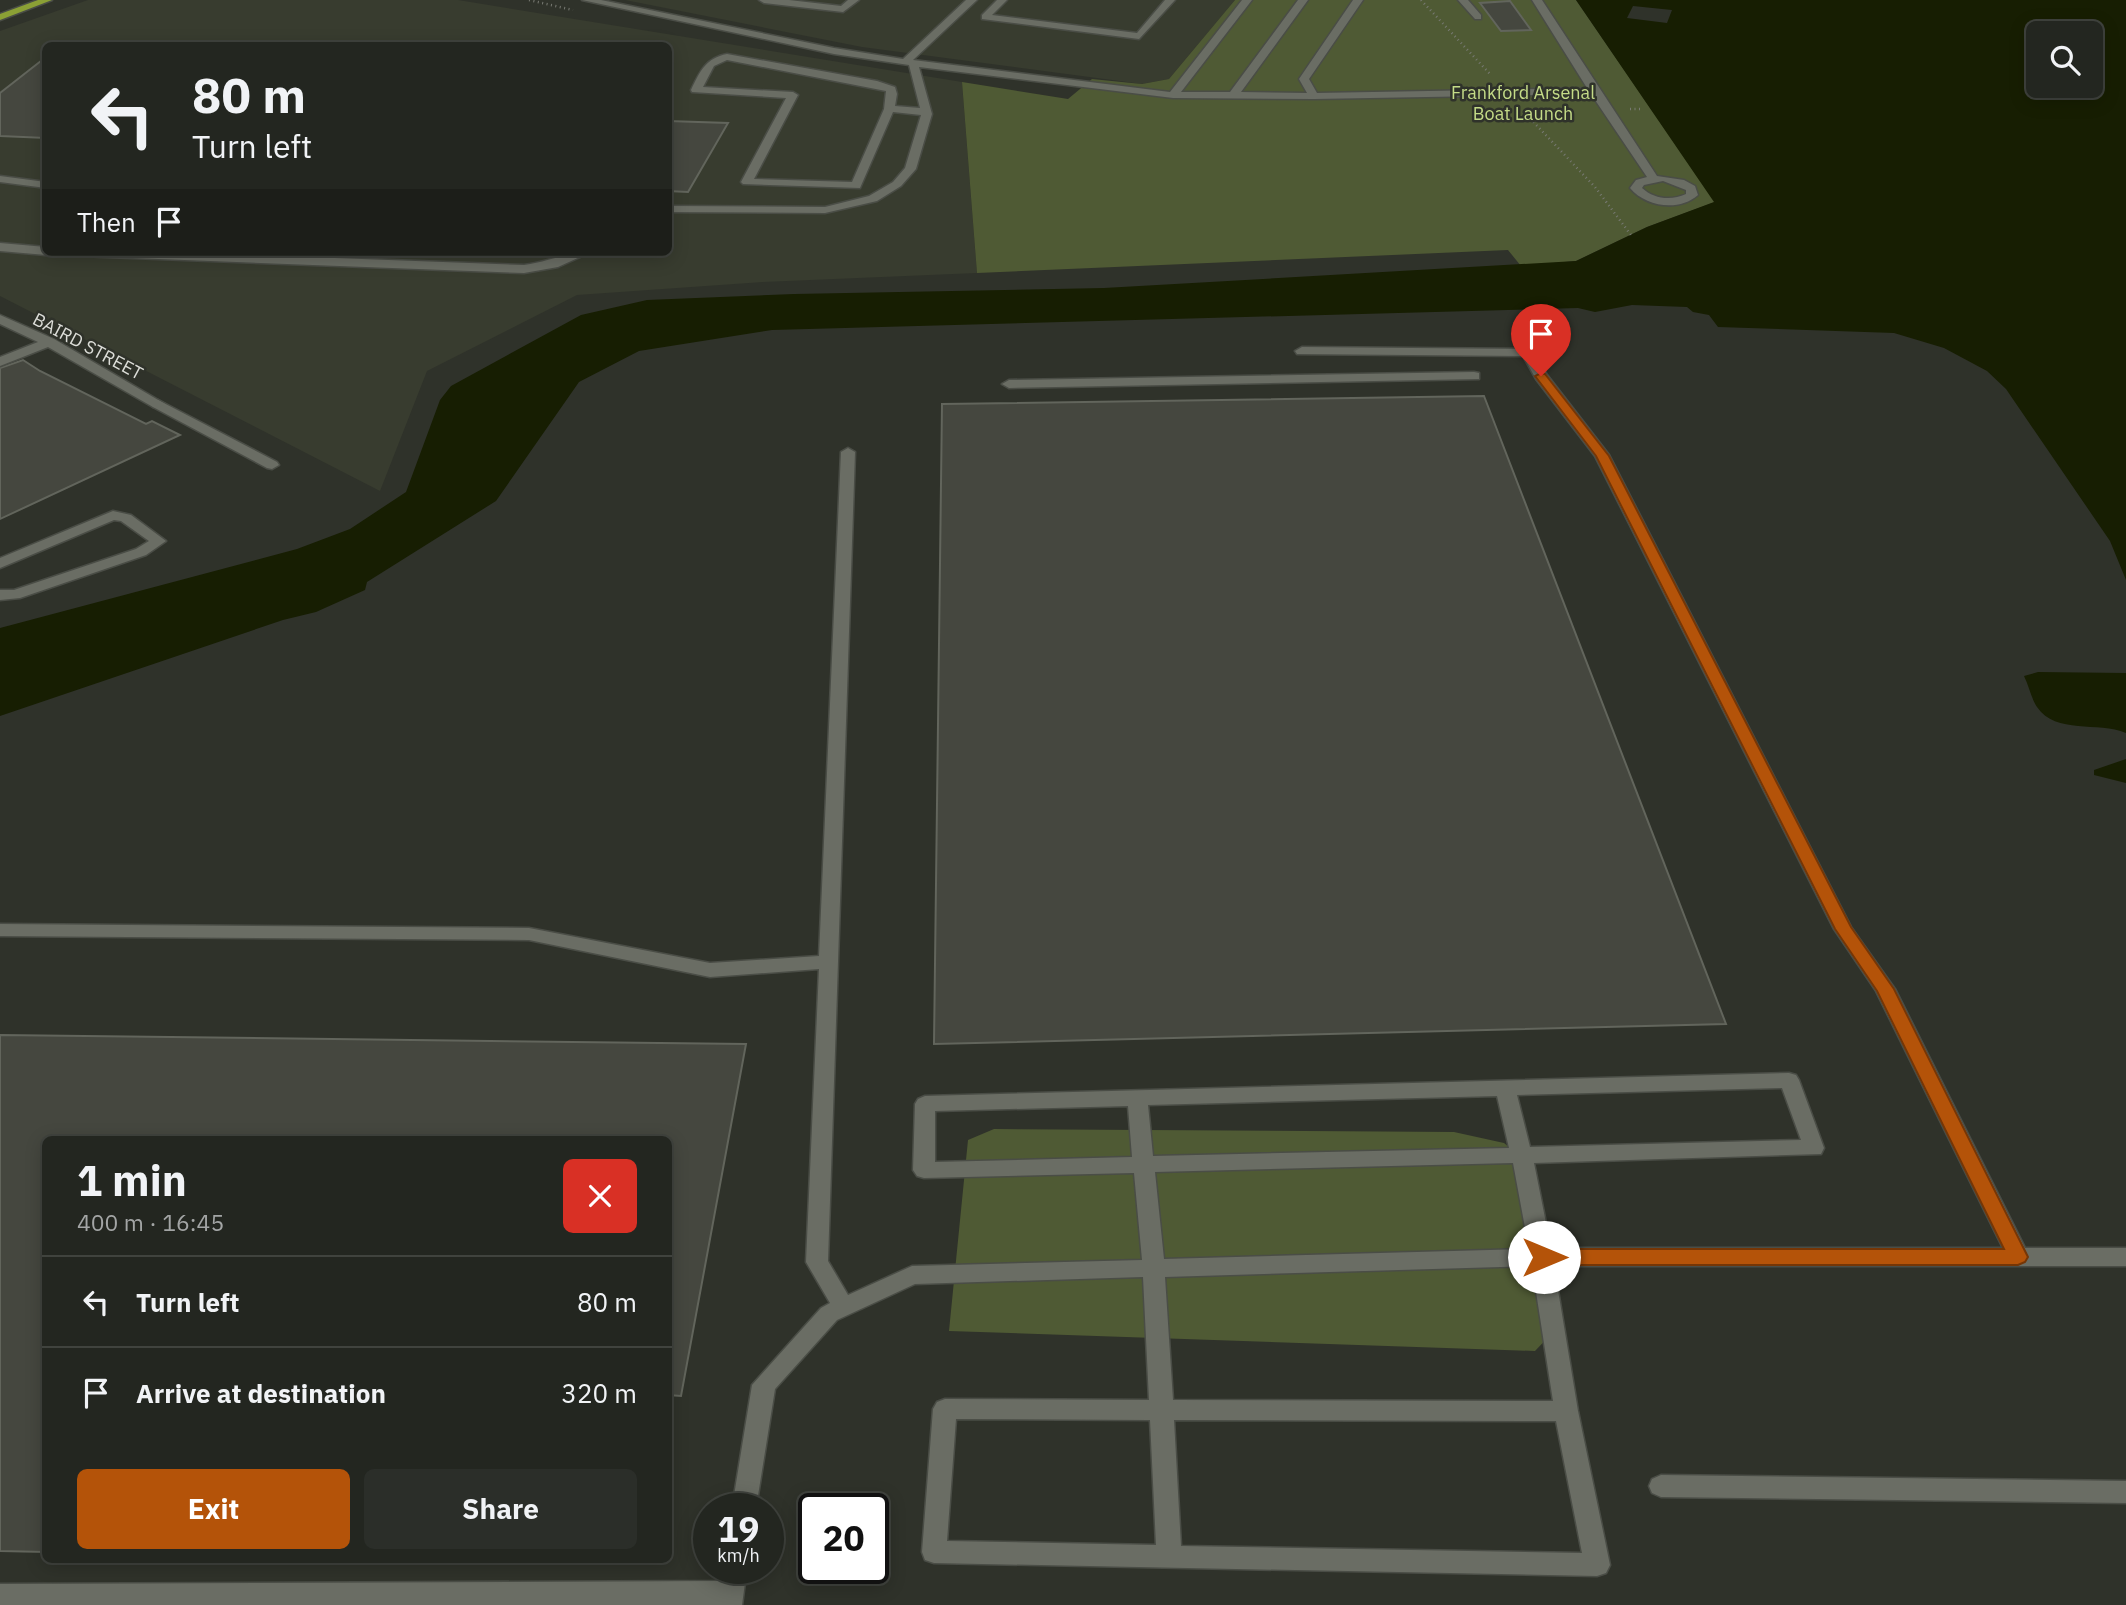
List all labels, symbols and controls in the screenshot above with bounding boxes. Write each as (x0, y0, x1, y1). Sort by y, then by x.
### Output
map controls (2026, 21, 2103, 98)
button: search (2026, 21, 2103, 98)
text: 80 m (192, 63, 306, 126)
icon: left (77, 70, 168, 161)
park label: Frankford Arsenal Boat Launch (1451, 81, 1595, 125)
text: Turn left (192, 125, 312, 167)
icon: arrive (150, 203, 188, 241)
text: Then (77, 205, 136, 239)
pin (1511, 304, 1571, 376)
street label: BAIRD STREET (29, 307, 147, 385)
icon: arrive (1522, 315, 1560, 353)
text: 1 min (77, 1153, 187, 1208)
button: close (563, 1159, 637, 1233)
text: 400 m · 16:45 (77, 1207, 224, 1237)
position arrow (1507, 1220, 1581, 1294)
icon: left (77, 1283, 115, 1321)
text: Turn left (136, 1285, 239, 1319)
text: 80 m (577, 1285, 637, 1319)
icon: arrive (77, 1374, 115, 1412)
text: Arrive at destination (136, 1376, 386, 1410)
text: 320 m (561, 1376, 637, 1410)
button: Exit (77, 1469, 350, 1549)
button: Share (364, 1469, 637, 1549)
speed limit sign: 20 (798, 1493, 889, 1584)
text: 19 (717, 1506, 760, 1552)
text: km/h (717, 1544, 760, 1567)

